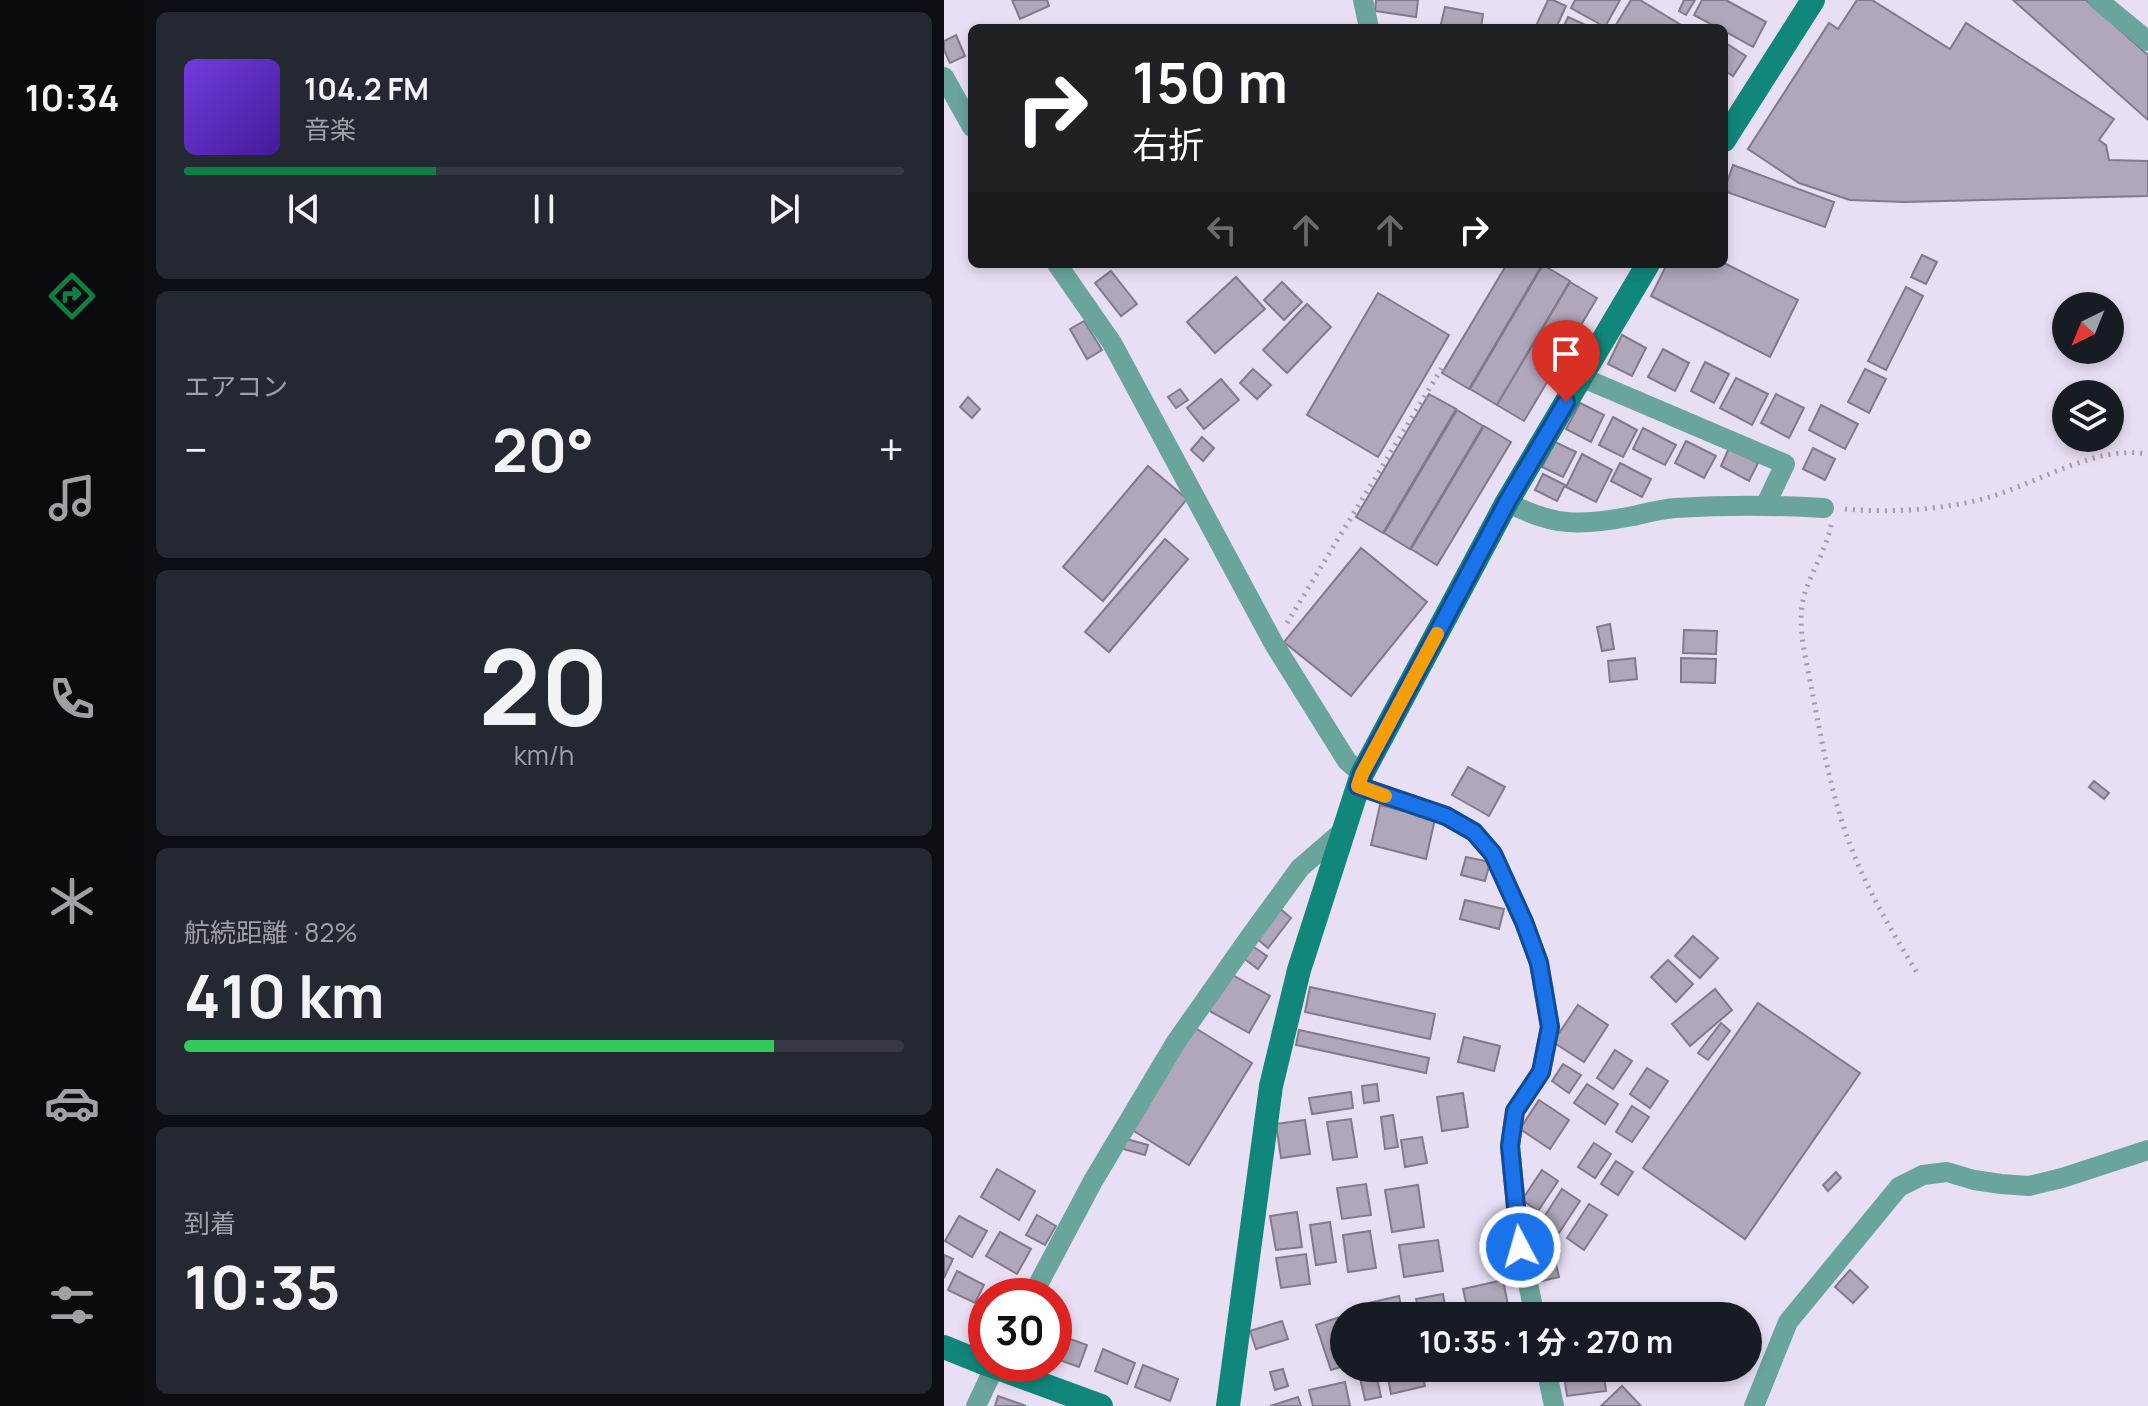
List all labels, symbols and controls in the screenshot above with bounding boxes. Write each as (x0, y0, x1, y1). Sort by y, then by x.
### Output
text: 150 m (1132, 43, 1288, 120)
icon: right (1000, 56, 1104, 160)
text: 104.2 FM (304, 68, 429, 109)
text: 10:34 (25, 73, 119, 122)
text: 音楽 (304, 111, 356, 147)
text: 右折 (1132, 120, 1204, 169)
icon: previous (282, 187, 326, 231)
icon: pause (522, 187, 566, 231)
icon: next (762, 187, 806, 231)
icon: left (1200, 208, 1244, 252)
icon: ahead (1284, 208, 1328, 252)
icon: ahead (1368, 208, 1412, 252)
icon: right (1452, 208, 1496, 252)
icon: directions (44, 268, 100, 324)
north arrow (2052, 292, 2124, 364)
map controls (2052, 292, 2124, 452)
pin (1532, 320, 1600, 402)
icon: arrive (1544, 332, 1588, 376)
text: エアコン (184, 368, 288, 404)
button: layers (2052, 380, 2124, 452)
text: 20° (492, 408, 594, 490)
text: − (184, 419, 208, 479)
text: + (879, 419, 904, 479)
icon: music (44, 470, 100, 526)
text: 20 (479, 614, 609, 756)
icon: phone (44, 671, 100, 727)
text: km/h (514, 737, 574, 773)
icon: climate (44, 873, 100, 929)
text: 航続距離 · 82% (184, 914, 358, 950)
text: 410 km (184, 954, 385, 1036)
icon: car (44, 1075, 100, 1131)
text: 到着 (184, 1205, 236, 1241)
position arrow (1478, 1205, 1562, 1289)
text: 10:35 (184, 1245, 340, 1327)
icon: filters (44, 1277, 100, 1333)
speed limit sign: 30 (968, 1278, 1072, 1382)
text: 10:35 · 1 分 · 270 m (1419, 1321, 1673, 1362)

